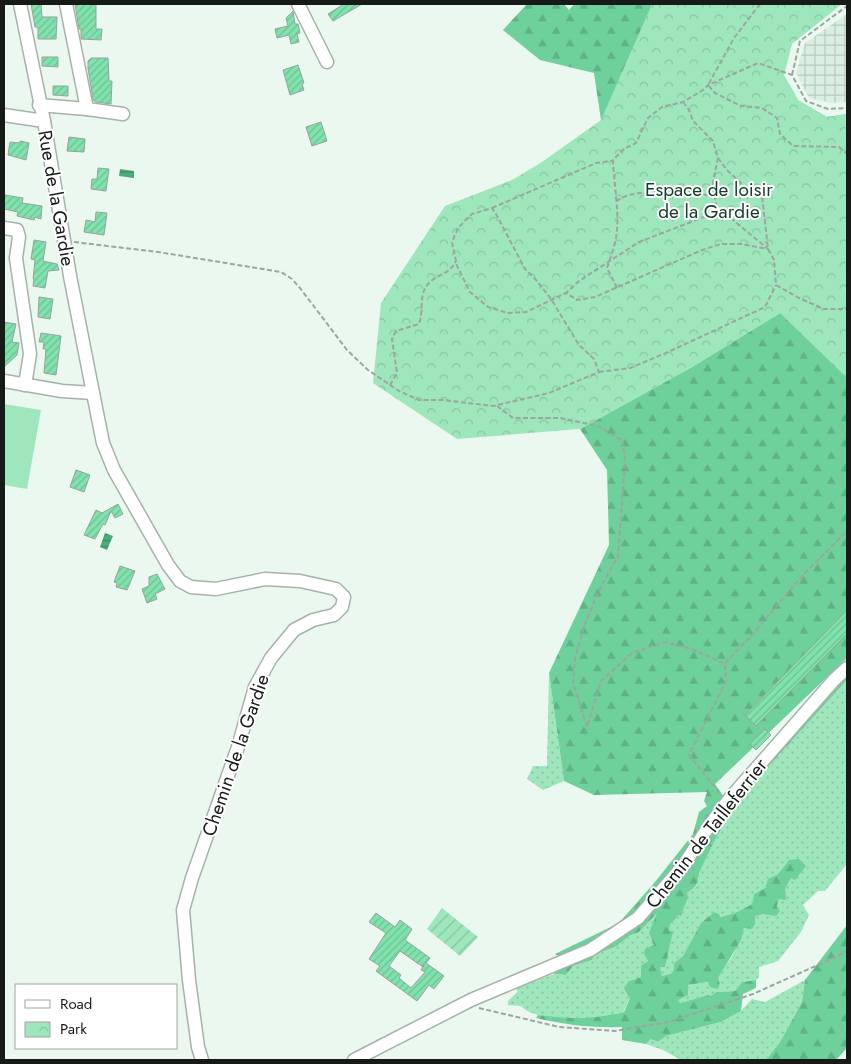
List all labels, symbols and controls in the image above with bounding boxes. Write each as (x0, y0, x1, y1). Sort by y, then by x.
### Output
street label: Rue de la Gardie (31, 128, 82, 268)
park label: Espace de loisir de la Gardie (645, 176, 773, 225)
street label: Chemin de la Gardie (195, 670, 276, 840)
street label: Chemin de Tailleferrier (639, 752, 774, 914)
legend (15, 984, 178, 1049)
text: Road (60, 993, 92, 1015)
text: Park (60, 1018, 87, 1040)

